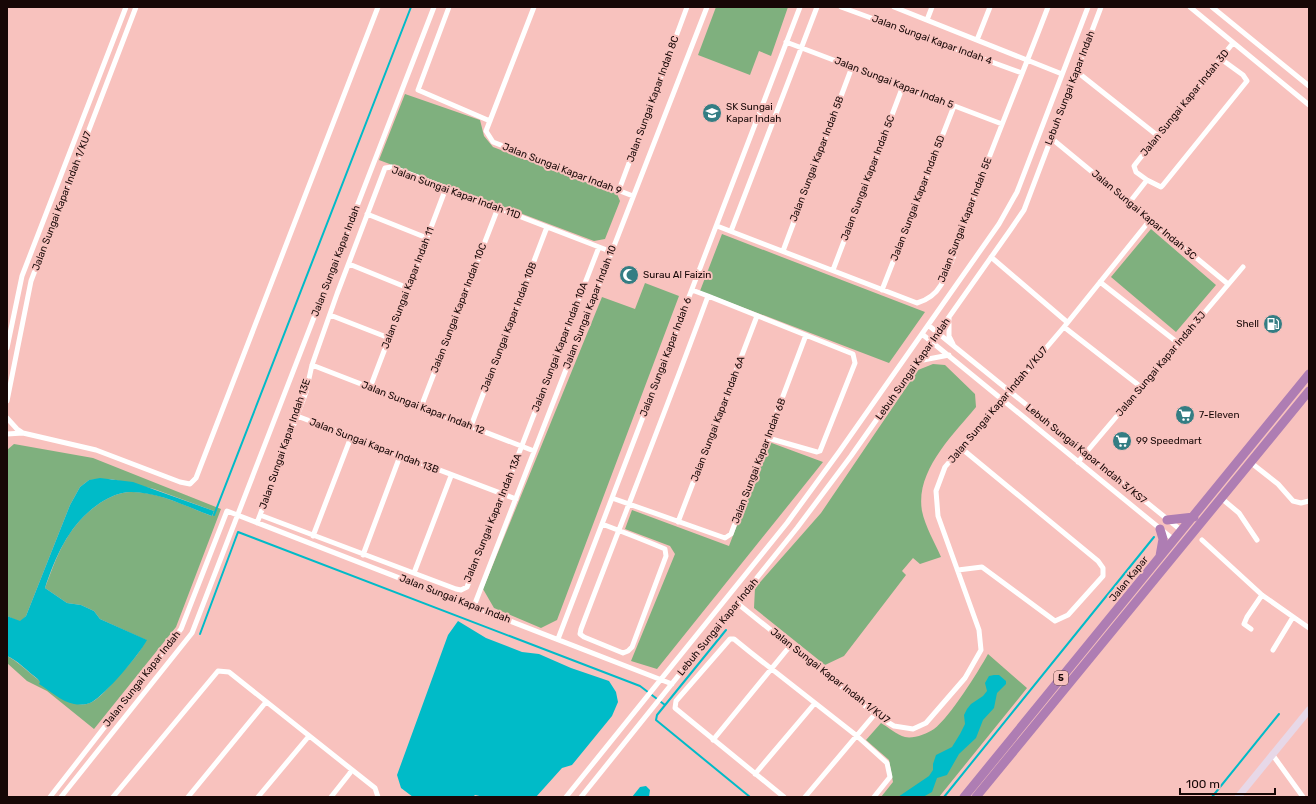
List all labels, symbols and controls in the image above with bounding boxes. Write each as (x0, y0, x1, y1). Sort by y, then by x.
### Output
street label: Jalan Sungai Kapar Indah 4 (870, 13, 994, 67)
street label: Lebuh Sungai Kapar Indah (1043, 29, 1097, 147)
street label: Jalan Sungai Kapar Indah 8C (624, 34, 682, 164)
street label: Jalan Sungai Kapar Indah 3D (1138, 47, 1232, 159)
street label: Jalan Sungai Kapar Indah 5 (833, 55, 955, 111)
street label: Jalan Sungai Kapar Indah 5B (788, 94, 847, 223)
place label: SK Sungai Kapar Indah (726, 101, 781, 125)
school or university icon: SK Sungai Kapar Indah (701, 102, 723, 124)
street label: Jalan Sungai Kapar Indah 5C (839, 113, 898, 242)
street label: Jalan Sungai Kapar Indah 1/KU7 (30, 130, 94, 272)
street label: Jalan Sungai Kapar Indah 5D (888, 133, 948, 262)
street label: Jalan Sungai Kapar Indah 9 (501, 141, 623, 197)
street label: Jalan Sungai Kapar Indah 5E (936, 156, 994, 284)
street label: Jalan Sungai Kapar Indah 11D (390, 164, 522, 222)
street label: Jalan Sungai Kapar Indah 3C (1089, 168, 1199, 263)
street label: Jalan Sungai Kapar Indah (309, 204, 363, 318)
street label: Jalan Sungai Kapar Indah 11 (379, 226, 437, 350)
street label: Jalan Sungai Kapar Indah 10C (429, 241, 489, 375)
street label: Jalan Sungai Kapar Indah 10 (561, 244, 619, 370)
street label: Jalan Sungai Kapar Indah 10B (479, 260, 539, 394)
mosque icon: Surau Al Faizin (618, 264, 640, 286)
place label: Surau Al Faizin (643, 269, 711, 281)
street label: Jalan Sungai Kapar Indah 10A (530, 280, 590, 414)
street label: Jalan Sungai Kapar Indah 6 (638, 296, 694, 418)
street label: Jalan Sungai Kapar Indah 3J (1114, 309, 1208, 419)
fuel station icon: Shell (1262, 313, 1284, 335)
street label: Lebuh Sungai Kapar Indah (873, 316, 953, 422)
place label: Shell (1236, 318, 1259, 330)
street label: Jalan Sungai Kapar Indah 1/KU7 (946, 344, 1050, 466)
street label: Jalan Sungai Kapar Indah 6A (688, 354, 748, 483)
street label: Jalan Sungai Kapar Indah 13E (257, 377, 313, 511)
street label: Jalan Sungai Kapar Indah 12 (360, 379, 486, 437)
street label: Jalan Sungai Kapar Indah 6B (729, 396, 789, 525)
street label: Lebuh Sungai Kapar Indah 3/KS7 (1023, 401, 1149, 507)
supermarket icon: 7-Eleven (1174, 404, 1196, 426)
place label: 7-Eleven (1199, 409, 1239, 421)
street label: Jalan Sungai Kapar Indah 13B (308, 416, 441, 476)
supermarket icon: 99 Speedmart (1111, 430, 1133, 452)
place label: 99 Speedmart (1136, 435, 1202, 447)
street label: Jalan Sungai Kapar Indah 13A (462, 452, 524, 584)
street label: Jalan Kapar (1107, 554, 1151, 604)
street label: Jalan Sungai Kapar Indah (398, 572, 512, 626)
street label: Lebuh Sungai Kapar Indah (675, 576, 761, 678)
street label: Jalan Sungai Kapar Indah 1/KU7 (768, 626, 892, 726)
street label: Jalan Sungai Kapar Indah (101, 629, 183, 729)
road number: 5 (1054, 671, 1068, 685)
scale bar (1180, 770, 1275, 796)
text: 100 m (1186, 777, 1220, 791)

